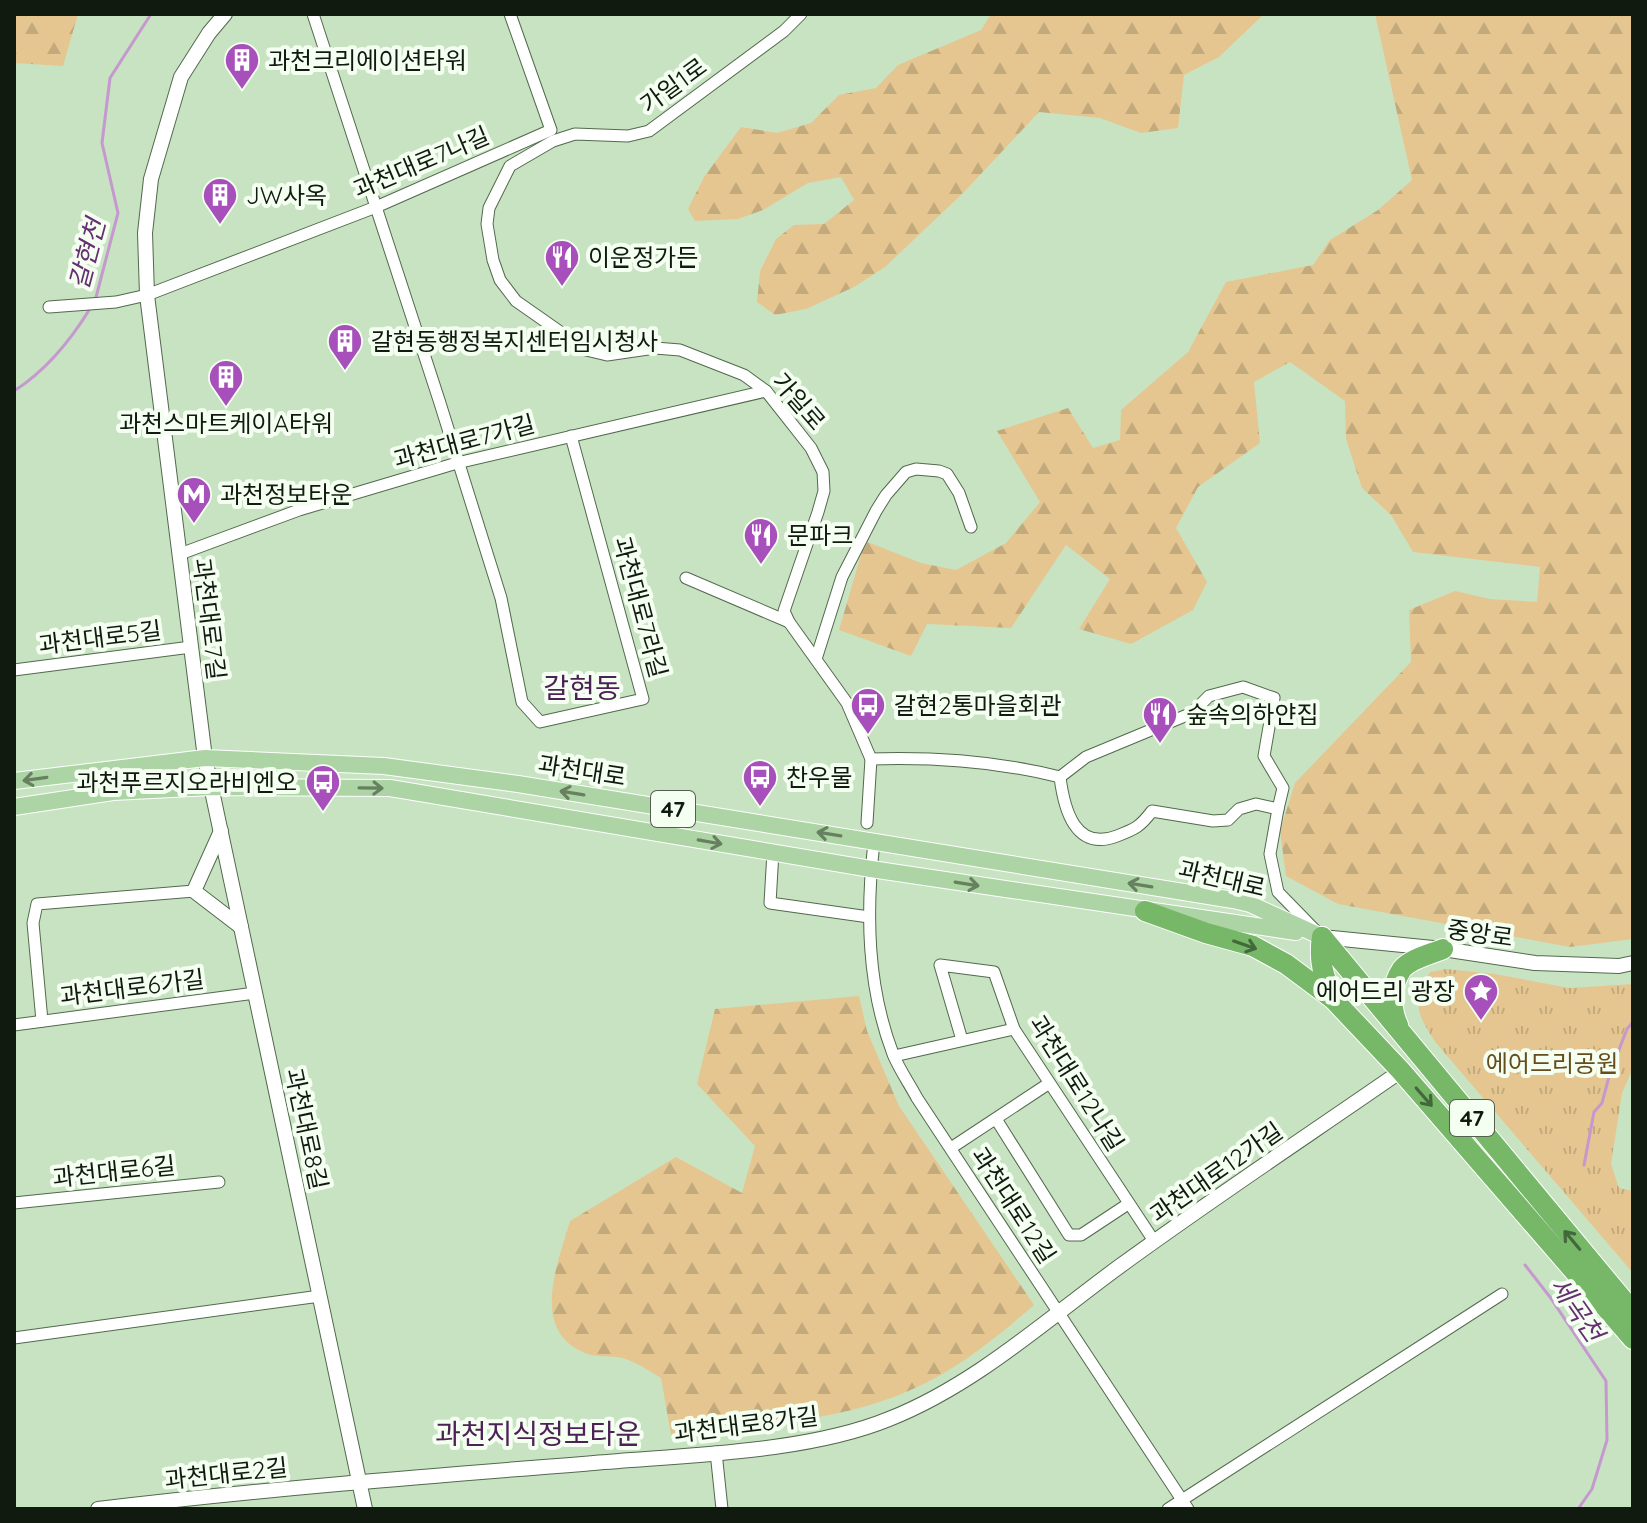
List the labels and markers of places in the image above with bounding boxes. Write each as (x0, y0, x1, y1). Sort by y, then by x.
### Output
building icon: 과천크리에이션타워 (223, 41, 261, 91)
place label: 과천크리에이션타워 (268, 45, 467, 75)
building icon: JW사옥 (201, 176, 239, 226)
place label: JW사옥 (246, 180, 327, 210)
restaurant icon: 이운정가든 (543, 238, 581, 288)
place label: 이운정가든 (588, 242, 698, 272)
building icon: 갈현동행정복지센터임시청사 (326, 322, 364, 372)
place label: 갈현동행정복지센터임시청사 (371, 326, 658, 356)
building icon: 과천스마트케이A타워 (207, 358, 245, 408)
place label: 과천스마트케이A타워 (119, 408, 333, 438)
metro station icon: 과천정보타운 (175, 475, 213, 525)
place label: 과천정보타운 (220, 479, 352, 509)
restaurant icon: 문파크 (742, 516, 780, 566)
place label: 문파크 (787, 520, 853, 550)
bus stop icon: 갈현2통마을회관 (849, 686, 887, 736)
place label: 갈현2통마을회관 (894, 690, 1062, 720)
restaurant icon: 숲속의하얀집 (1141, 695, 1179, 745)
place label: 숲속의하얀집 (1186, 699, 1318, 729)
bus stop icon: 찬우물 (741, 758, 779, 808)
place label: 찬우물 (786, 762, 852, 792)
bus stop icon: 과천푸르지오라비엔오 (304, 763, 342, 813)
place label: 과천푸르지오라비엔오 (76, 767, 297, 797)
place icon: 에어드리 광장 (1462, 972, 1500, 1022)
place label: 에어드리 광장 (1316, 976, 1455, 1006)

